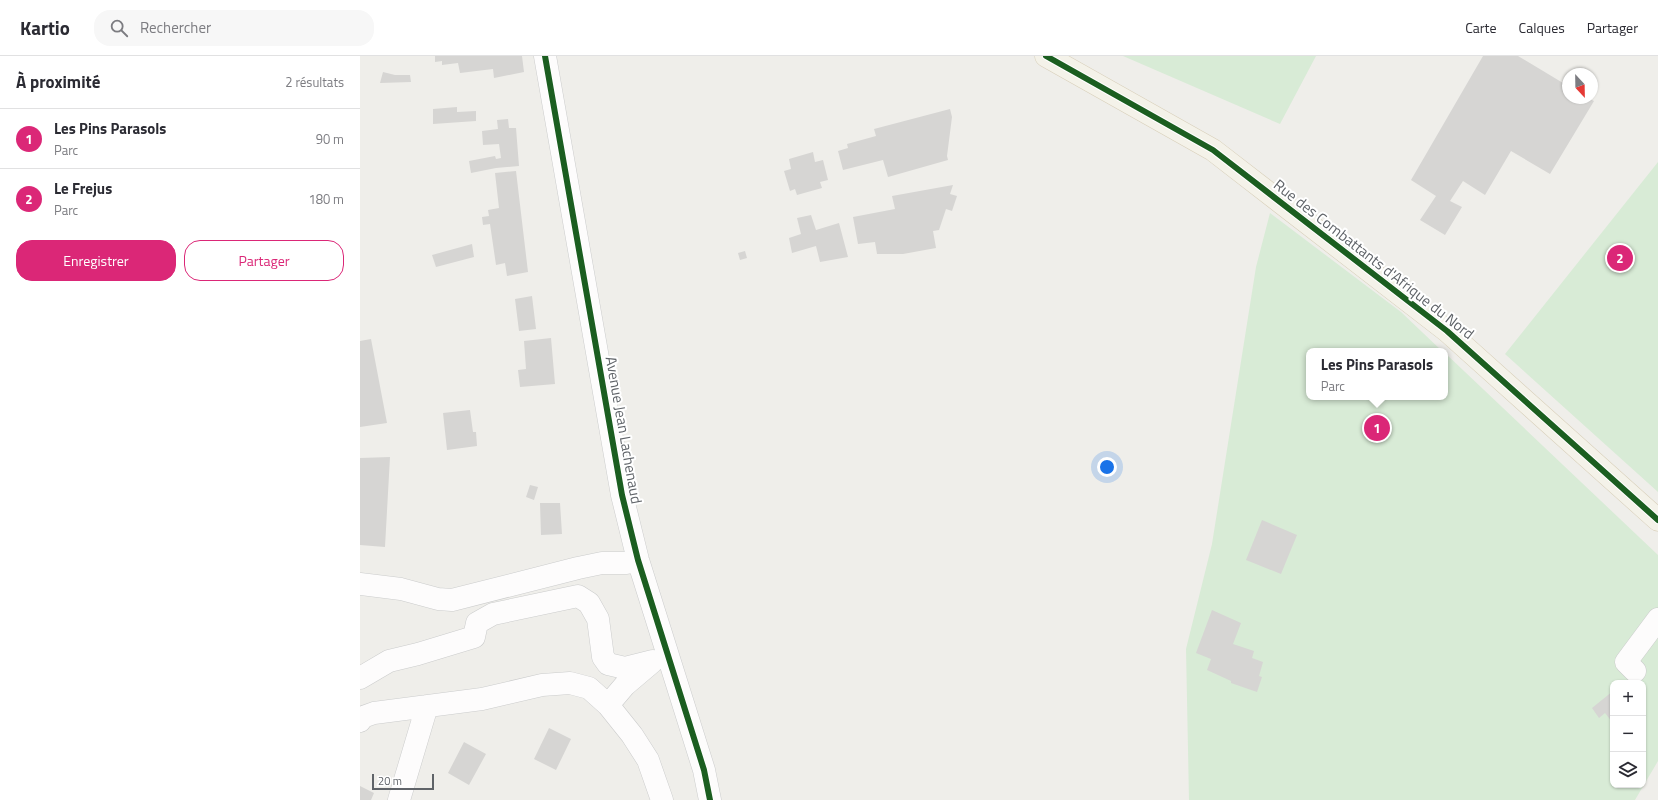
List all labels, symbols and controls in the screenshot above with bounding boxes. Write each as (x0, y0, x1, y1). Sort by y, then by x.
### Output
search box (94, 10, 374, 46)
text: Kartio (20, 13, 70, 42)
text: Rechercher (140, 16, 211, 39)
icon: search (108, 17, 130, 39)
text: Carte (1465, 17, 1497, 38)
text: Calques (1519, 17, 1565, 38)
text: Partager (1587, 17, 1638, 38)
north arrow (1562, 68, 1598, 104)
text: À proximité (16, 69, 100, 95)
text: 2 résultats (285, 72, 344, 92)
text: Les Pins Parasols (54, 117, 166, 140)
text: 1 (25, 129, 33, 149)
text: 90 m (316, 129, 344, 149)
text: Parc (54, 140, 78, 160)
street label: Rue des Combattants d'Afrique du Nord (1269, 173, 1479, 345)
text: Le Frejus (54, 177, 112, 200)
text: 2 (25, 189, 33, 209)
text: 180 m (308, 189, 344, 209)
text: Parc (54, 200, 78, 220)
button: Enregistrer (16, 240, 176, 281)
button: Partager (184, 240, 344, 281)
pin: 2 (1607, 243, 1633, 273)
popup (1306, 348, 1448, 400)
text: Les Pins Parasols (1321, 353, 1433, 376)
street label: Avenue Jean Lachenaud (600, 354, 648, 506)
text: Parc (1321, 376, 1345, 396)
pin: 1 (1364, 413, 1390, 443)
your location (1097, 457, 1117, 477)
map controls (1610, 680, 1646, 788)
button: + (1610, 680, 1646, 716)
button: − (1610, 716, 1646, 752)
button: layers (1610, 752, 1646, 788)
scale bar (372, 772, 434, 791)
text: 20 m (378, 773, 402, 789)

